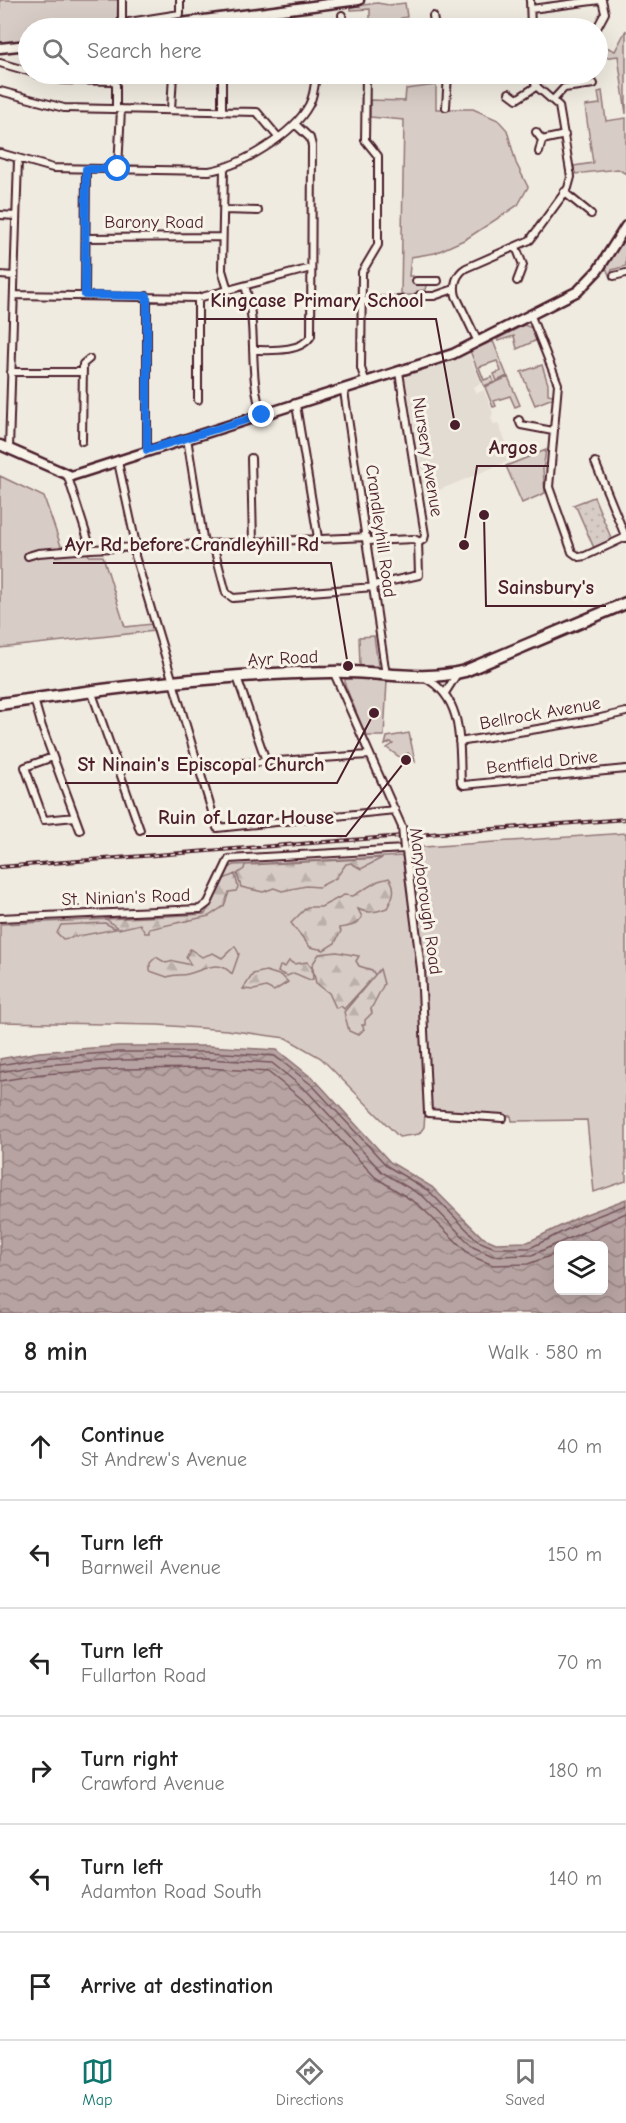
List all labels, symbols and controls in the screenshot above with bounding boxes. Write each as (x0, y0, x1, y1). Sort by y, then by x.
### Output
search box (18, 18, 608, 84)
icon: search (39, 35, 72, 68)
text: Search here (87, 38, 202, 64)
route start (104, 155, 130, 181)
street label: Barony Road (104, 212, 204, 233)
callout: Kingcase Primary School (198, 281, 436, 319)
text: Kingcase Primary School (210, 289, 424, 312)
street label: Nursery Avenue (408, 396, 447, 518)
route end (248, 401, 274, 427)
callout: Argos (477, 428, 549, 466)
text: Argos (489, 436, 537, 459)
street label: Crandleyhill Road (361, 463, 400, 599)
callout: Ayr Rd before Crandleyhill Rd (53, 525, 331, 563)
text: Ayr Rd before Crandleyhill Rd (65, 533, 319, 556)
callout: Sainsbury's (486, 568, 606, 606)
text: Sainsbury's (498, 576, 594, 599)
street label: Ayr Road (247, 646, 319, 671)
street label: Bellrock Avenue (478, 693, 602, 734)
callout: St Ninain's Episcopal Church (65, 745, 337, 783)
street label: Bentfield Drive (485, 746, 599, 779)
text: St Ninain's Episcopal Church (77, 753, 325, 776)
callout: Ruin of Lazar House (146, 798, 346, 836)
text: Ruin of Lazar House (158, 806, 334, 829)
street label: Maryborough Road (405, 826, 446, 976)
street label: St. Ninian's Road (61, 885, 191, 910)
map controls (554, 1241, 608, 1295)
button: layers (554, 1241, 608, 1295)
text: 8 min (24, 1337, 88, 1367)
text: Walk · 580 m (488, 1341, 602, 1364)
text: Continue (81, 1422, 164, 1448)
icon: ahead (24, 1430, 57, 1463)
text: 40 m (557, 1435, 602, 1458)
text: St Andrew's Avenue (81, 1448, 247, 1471)
text: Turn left (81, 1530, 163, 1556)
icon: left (24, 1538, 57, 1571)
text: 150 m (548, 1543, 602, 1566)
text: Barnweil Avenue (81, 1556, 221, 1579)
text: Turn left (81, 1638, 163, 1664)
icon: left (24, 1646, 57, 1679)
text: 70 m (557, 1651, 602, 1674)
text: Fullarton Road (81, 1664, 206, 1687)
text: Turn right (81, 1746, 178, 1772)
icon: right (24, 1754, 57, 1787)
text: 180 m (548, 1759, 602, 1782)
text: Crawford Avenue (81, 1772, 224, 1795)
text: Turn left (81, 1854, 163, 1880)
icon: left (24, 1862, 57, 1895)
text: 140 m (549, 1867, 602, 1890)
text: Adamton Road South (81, 1880, 262, 1903)
icon: arrive (24, 1970, 57, 2003)
text: Arrive at destination (81, 1973, 273, 1999)
tab: Map (81, 2055, 114, 2109)
tab: Directions (276, 2055, 343, 2109)
tab: Saved (505, 2055, 545, 2109)

